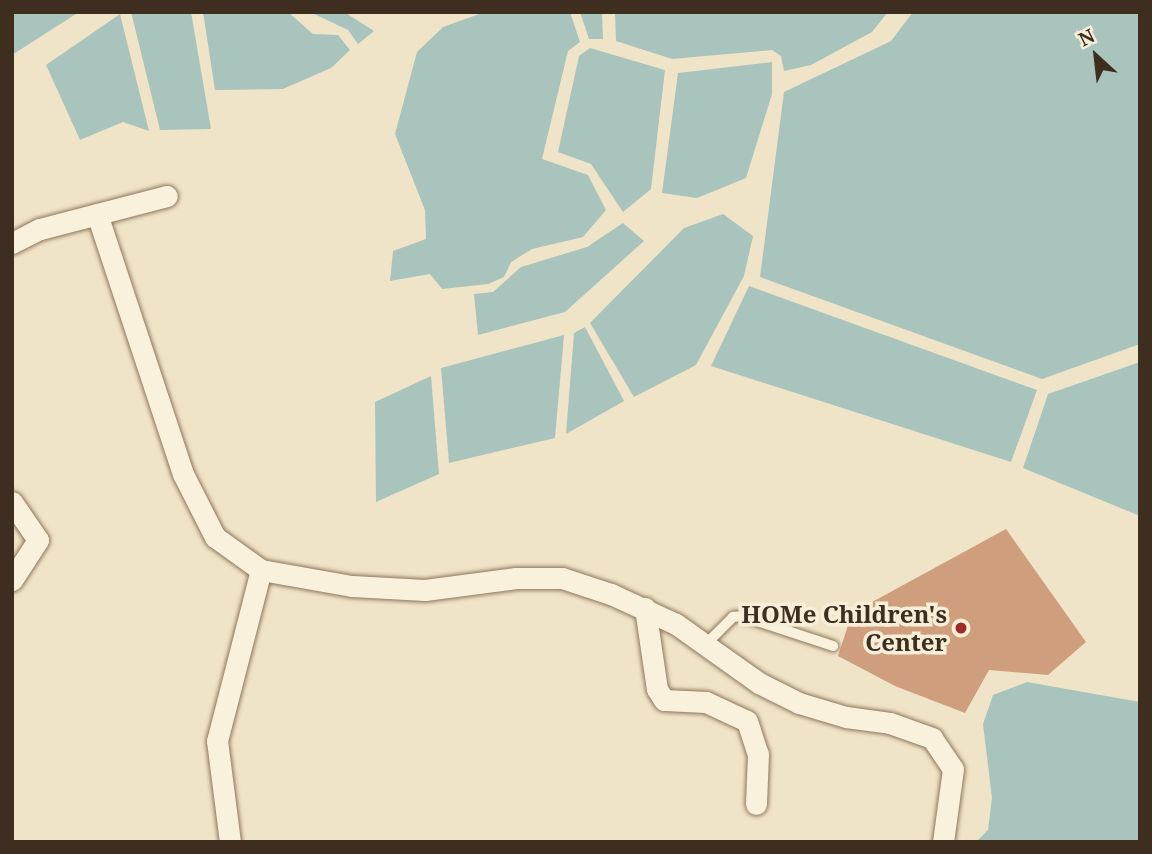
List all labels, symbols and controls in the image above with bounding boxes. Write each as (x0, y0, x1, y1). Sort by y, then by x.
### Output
north arrow (1061, 21, 1131, 91)
text: N (1074, 22, 1099, 52)
place label: HOMe Children's Center (741, 600, 947, 656)
marker: HOMe Children's Center (953, 620, 969, 636)

